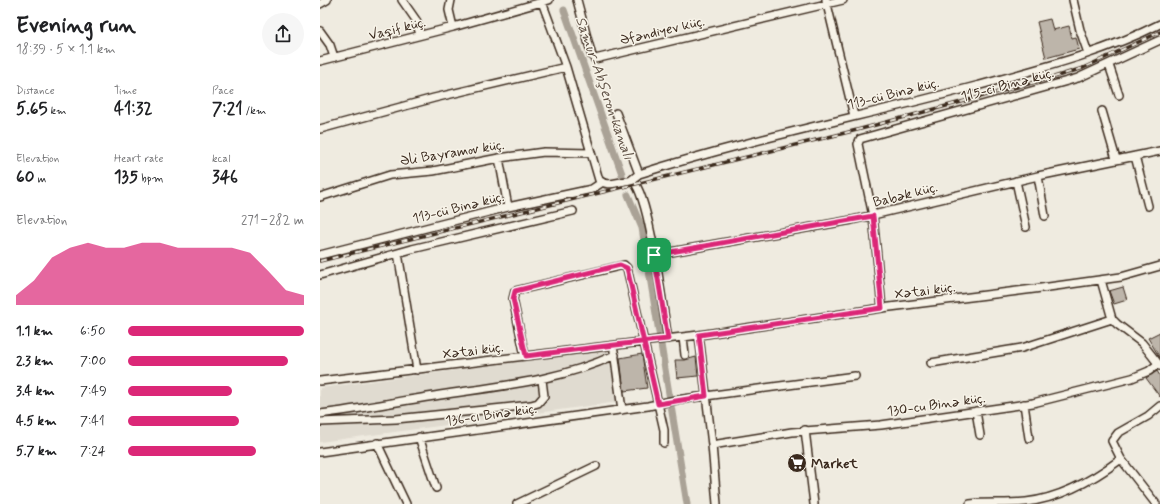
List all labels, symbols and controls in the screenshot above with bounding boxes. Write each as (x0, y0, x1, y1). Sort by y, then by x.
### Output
text: Evening run (16, 12, 136, 40)
street label: Əfəndiyev küç. (618, 12, 706, 49)
button: share (262, 13, 304, 55)
street label: Vaqif küç. (367, 13, 428, 45)
water label: Samur-Abşeron kanalı (570, 14, 638, 163)
text: 18:39 · 5 × 1.1 km (16, 41, 116, 58)
street label: 115-ci Binə küç. (959, 64, 1056, 106)
street label: 113-cü Binə küç. (846, 74, 941, 114)
text: Distance (16, 84, 55, 98)
text: Time (114, 84, 137, 98)
text: Pace (212, 84, 234, 98)
text: 5.65 (16, 98, 48, 120)
text: 41:32 (114, 98, 152, 120)
text: 7:21 (212, 98, 243, 120)
text: km (48, 104, 67, 118)
text: /km (243, 104, 266, 118)
street label: Əli Bayramov küç. (399, 136, 506, 170)
text: Elevation (16, 152, 59, 166)
text: Heart rate (114, 152, 163, 166)
text: kcal (212, 152, 230, 166)
text: 60 (16, 166, 34, 188)
text: 135 (114, 166, 138, 188)
text: 346 (212, 166, 238, 188)
text: m (34, 172, 46, 186)
text: bpm (138, 172, 163, 186)
street label: Babək küç. (871, 178, 940, 212)
street label: 113-cü Binə küç. (411, 188, 506, 228)
text: Elevation (16, 212, 67, 229)
text: 271–282 m (241, 212, 304, 229)
pin (637, 238, 671, 272)
icon: arrive (643, 244, 665, 266)
street label: Xətai küç. (894, 278, 957, 304)
text: 1.1 km (16, 323, 53, 340)
text: 6:50 (80, 323, 105, 340)
street label: Xətai küç. (442, 338, 505, 364)
text: 2.3 km (16, 353, 53, 370)
text: 7:00 (80, 353, 106, 370)
text: 3.4 km (16, 383, 55, 400)
text: 7:49 (80, 383, 107, 400)
street label: 130-cu Binə küç. (886, 389, 987, 421)
street label: 136-cı Binə küç. (444, 400, 538, 430)
text: 4.5 km (16, 413, 57, 430)
text: 7:41 (80, 413, 105, 430)
text: 5.7 km (16, 443, 57, 460)
text: 7:24 (80, 443, 106, 460)
supermarket icon: Market (786, 452, 808, 474)
place label: Market (811, 455, 859, 473)

